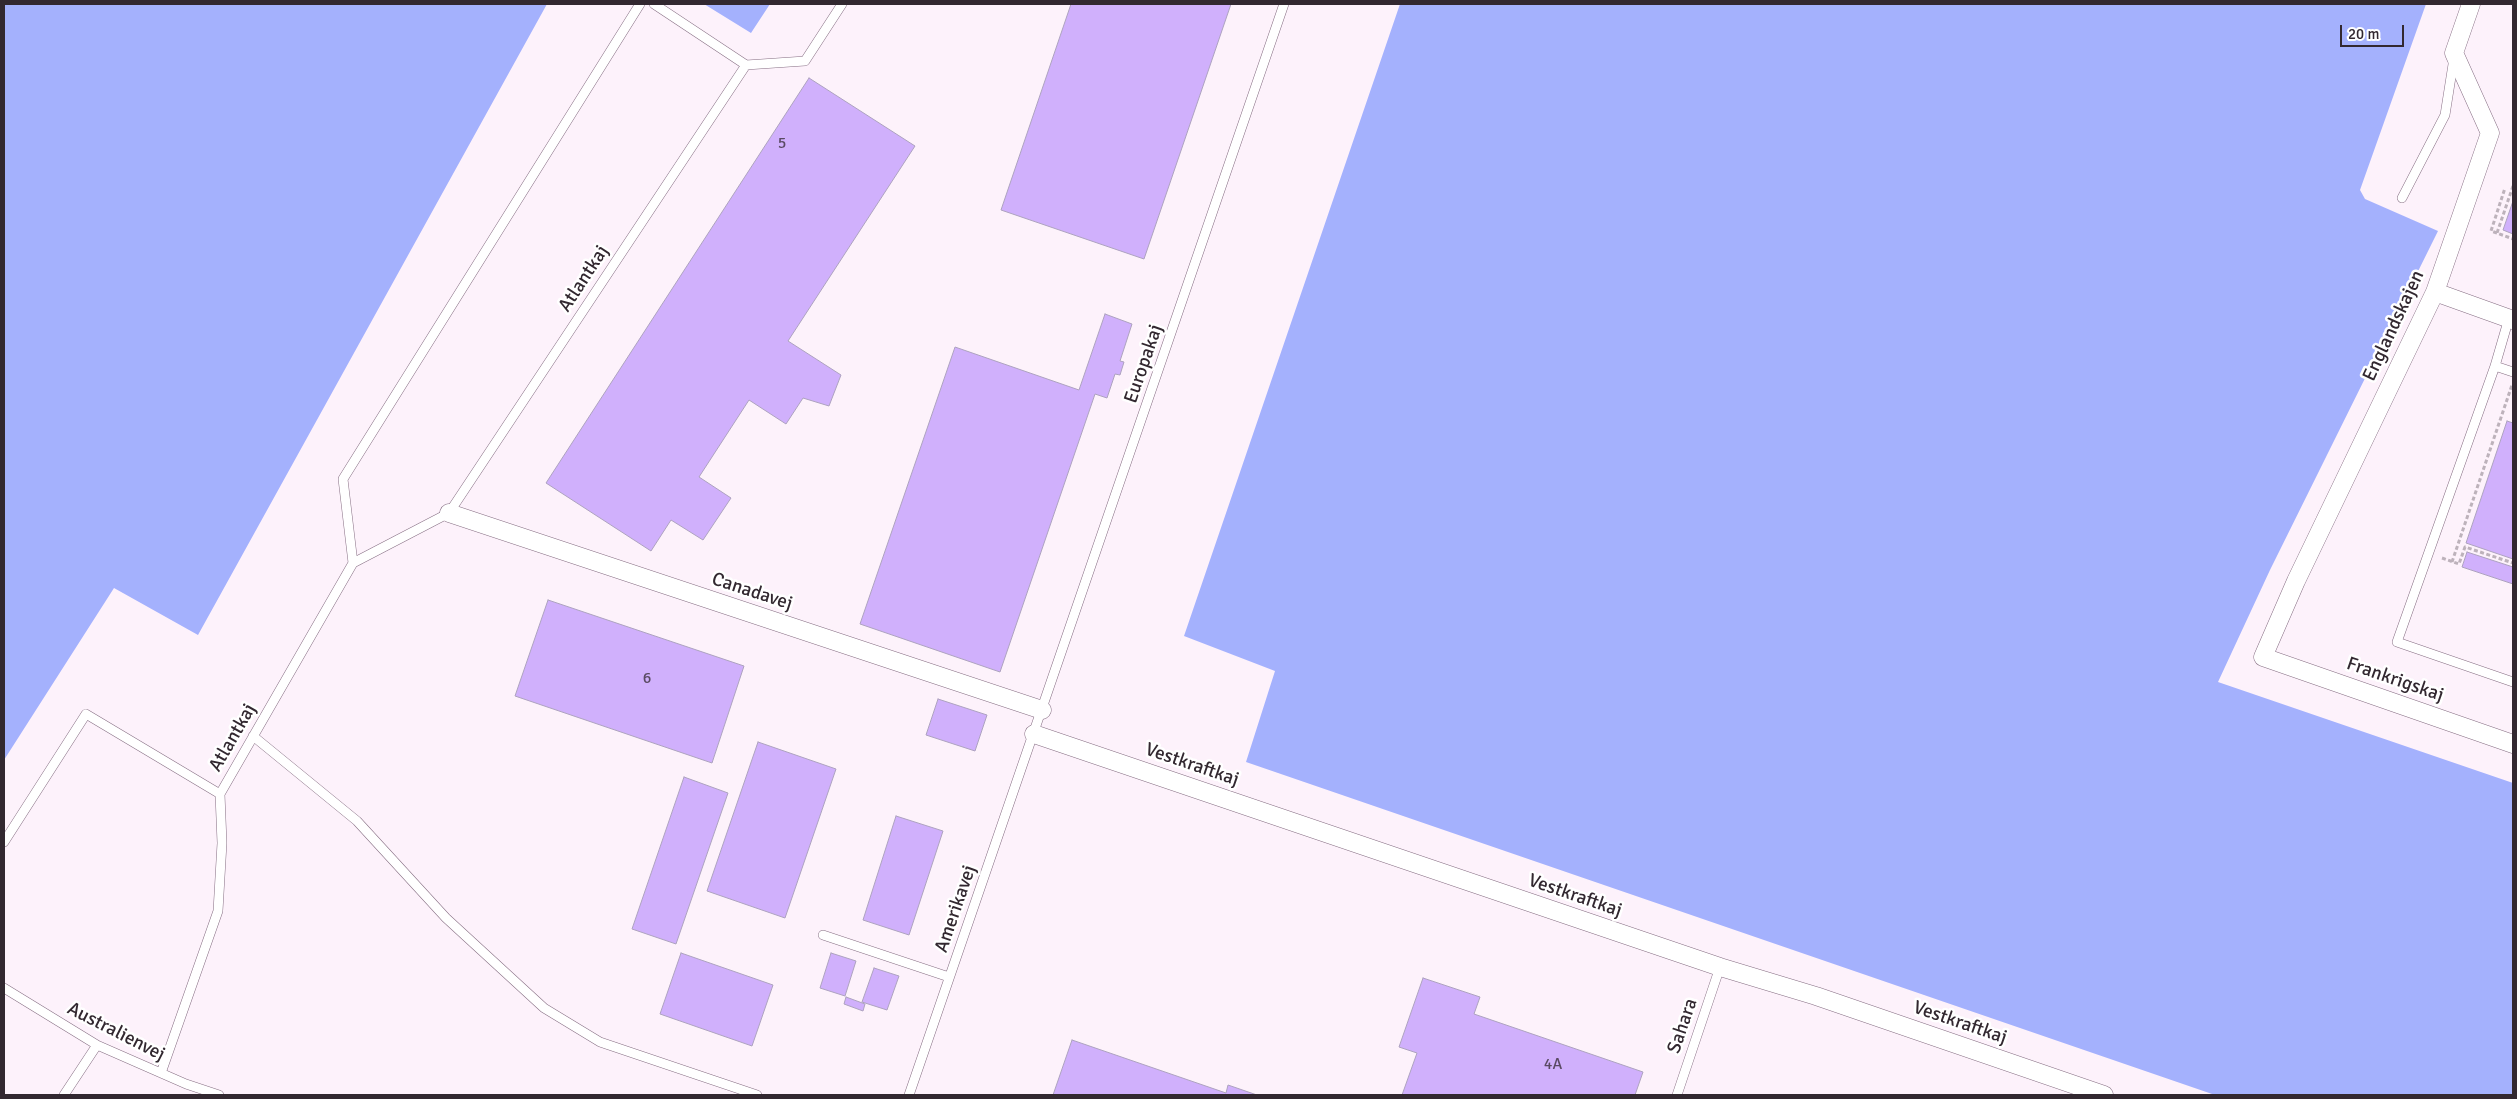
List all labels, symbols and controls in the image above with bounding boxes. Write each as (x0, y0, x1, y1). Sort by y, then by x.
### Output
scale bar (2342, 15, 2406, 47)
text: 20 m (2348, 25, 2379, 43)
house number: 5 (778, 134, 786, 154)
street label: Atlantkaj (554, 241, 614, 317)
street label: Englandskajen (2358, 267, 2430, 385)
street label: Europakaj (1120, 322, 1168, 406)
street label: Canadavej (709, 568, 795, 616)
street label: Frankrigskaj (2343, 653, 2447, 707)
house number: 6 (643, 669, 651, 689)
street label: Atlantkaj (204, 700, 262, 776)
street label: Vestkraftkaj (1142, 738, 1242, 792)
street label: Amerikavej (930, 862, 982, 956)
street label: Vestkraftkaj (1525, 869, 1625, 923)
street label: Sahara (1663, 996, 1703, 1056)
street label: Vestkraftkaj (1910, 996, 2010, 1050)
street label: Australienvej (63, 998, 169, 1066)
house number: 4A (1544, 1055, 1562, 1075)

